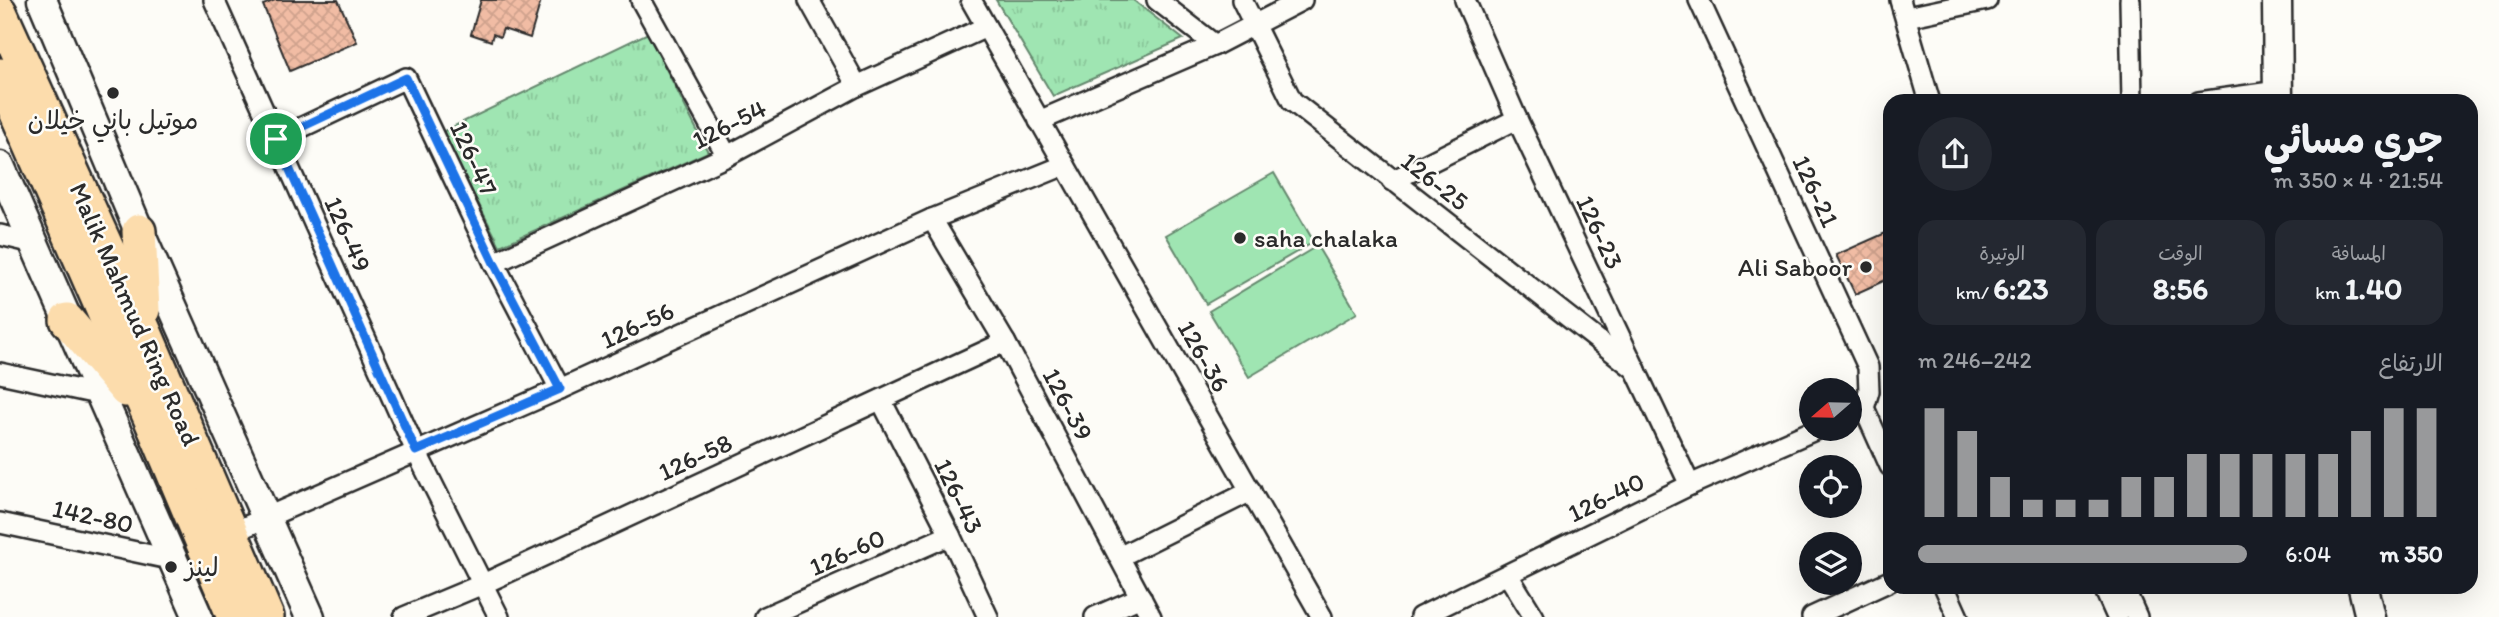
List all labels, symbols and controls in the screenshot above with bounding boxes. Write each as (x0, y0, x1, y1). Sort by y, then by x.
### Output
marker: موتيل باني خيلان (105, 85, 121, 101)
street label: 126-54 (686, 92, 772, 156)
place label: موتيل باني خيلان (28, 104, 198, 143)
pin (246, 109, 306, 169)
street label: 126-47 (443, 116, 505, 200)
button: share (1918, 117, 1992, 191)
text: جري مسائي (2264, 117, 2443, 163)
icon: arrive (257, 120, 295, 158)
street label: 126-25 (1395, 145, 1475, 217)
street label: 126-21 (1786, 150, 1846, 232)
text: 21:54 · 4 × 350 m (2274, 166, 2443, 194)
street label: Malik Mahmud Ring Road (63, 178, 208, 451)
street label: 126-23 (1569, 190, 1631, 274)
street label: 126-49 (317, 191, 379, 277)
place label: saha chalaka (1254, 222, 1398, 254)
marker: saha chalaka (1232, 230, 1248, 246)
text: الوتيرة (1979, 242, 2025, 265)
text: الوقت (2158, 242, 2203, 265)
text: المسافة (2332, 242, 2386, 265)
place label: Ali Saboor (1738, 251, 1853, 283)
marker: Ali Saboor (1858, 259, 1874, 275)
text: 6:23 (1993, 270, 2049, 307)
text: 8:56 (2153, 270, 2208, 307)
text: 1.40 (2345, 270, 2402, 307)
text: /km (1956, 281, 1993, 304)
text: km (2315, 281, 2345, 304)
street label: 126-56 (595, 294, 679, 356)
street label: 126-36 (1171, 314, 1237, 398)
text: 242–246 m (1918, 346, 2032, 374)
text: الارتفاع (2379, 349, 2443, 377)
street label: 126-39 (1036, 362, 1100, 446)
north arrow (1799, 378, 1862, 441)
map controls (1799, 378, 1862, 595)
street label: 126-58 (653, 426, 737, 488)
street label: 126-43 (927, 453, 991, 539)
button: locate (1799, 455, 1862, 518)
street label: 126-40 (1562, 465, 1650, 529)
street label: 142-80 (50, 492, 136, 540)
street label: 126-60 (804, 521, 890, 583)
button: layers (1799, 532, 1862, 595)
text: 6:04 (2285, 540, 2331, 568)
text: 350 m (2380, 540, 2443, 568)
place label: لينز (183, 551, 219, 583)
marker: لينز (163, 559, 179, 575)

